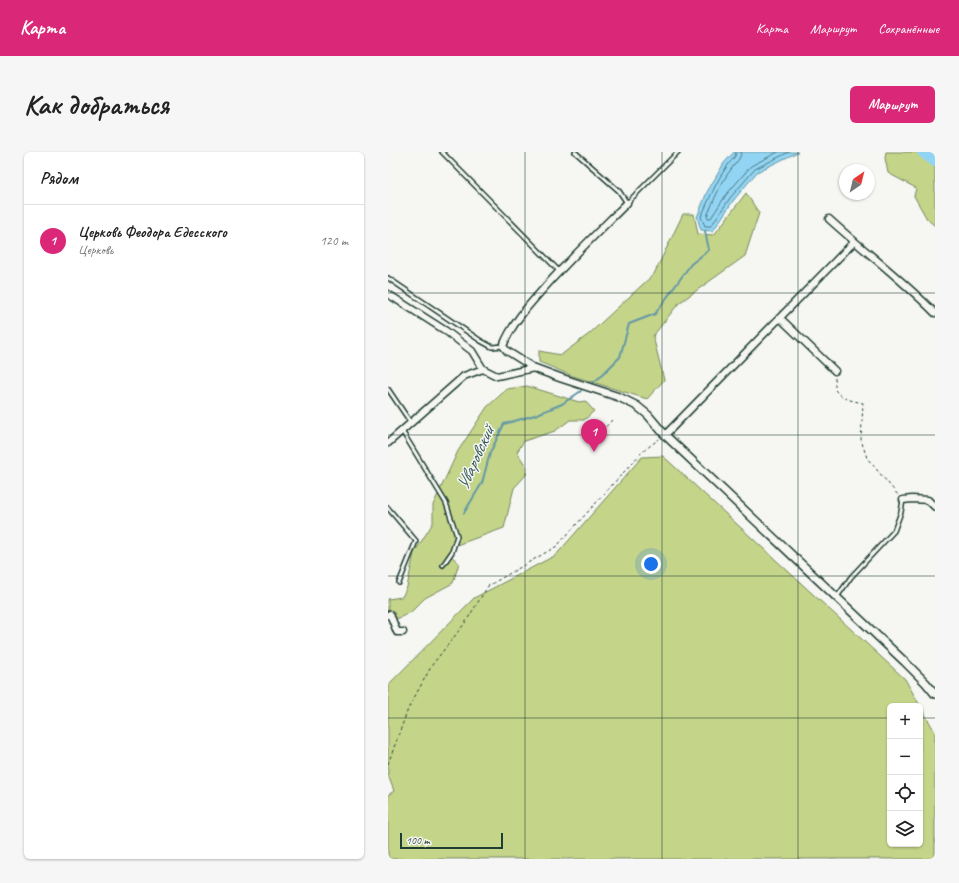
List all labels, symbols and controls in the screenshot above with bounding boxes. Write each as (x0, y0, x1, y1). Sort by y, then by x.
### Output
text: Карта (20, 16, 65, 40)
text: Карта (756, 20, 788, 37)
text: Маршрут (810, 20, 856, 37)
text: Сохранённые (878, 20, 939, 37)
button: Маршрут (850, 86, 935, 123)
text: Как добраться (24, 87, 169, 122)
north arrow (839, 164, 875, 200)
text: Рядом (40, 168, 78, 189)
text: Церковь Феодора Едесского (78, 223, 227, 242)
text: 1 (50, 233, 56, 249)
text: 120 m (320, 233, 348, 249)
text: Церковь (78, 242, 113, 258)
water label: Уваровский (451, 419, 500, 493)
pin: 1 (581, 419, 607, 452)
your location (641, 554, 661, 574)
map controls (887, 703, 923, 847)
button: + (887, 703, 923, 739)
button: − (887, 739, 923, 775)
button: locate (887, 775, 923, 811)
button: layers (887, 811, 923, 847)
scale bar (400, 831, 503, 850)
text: 100 m (406, 833, 430, 847)

